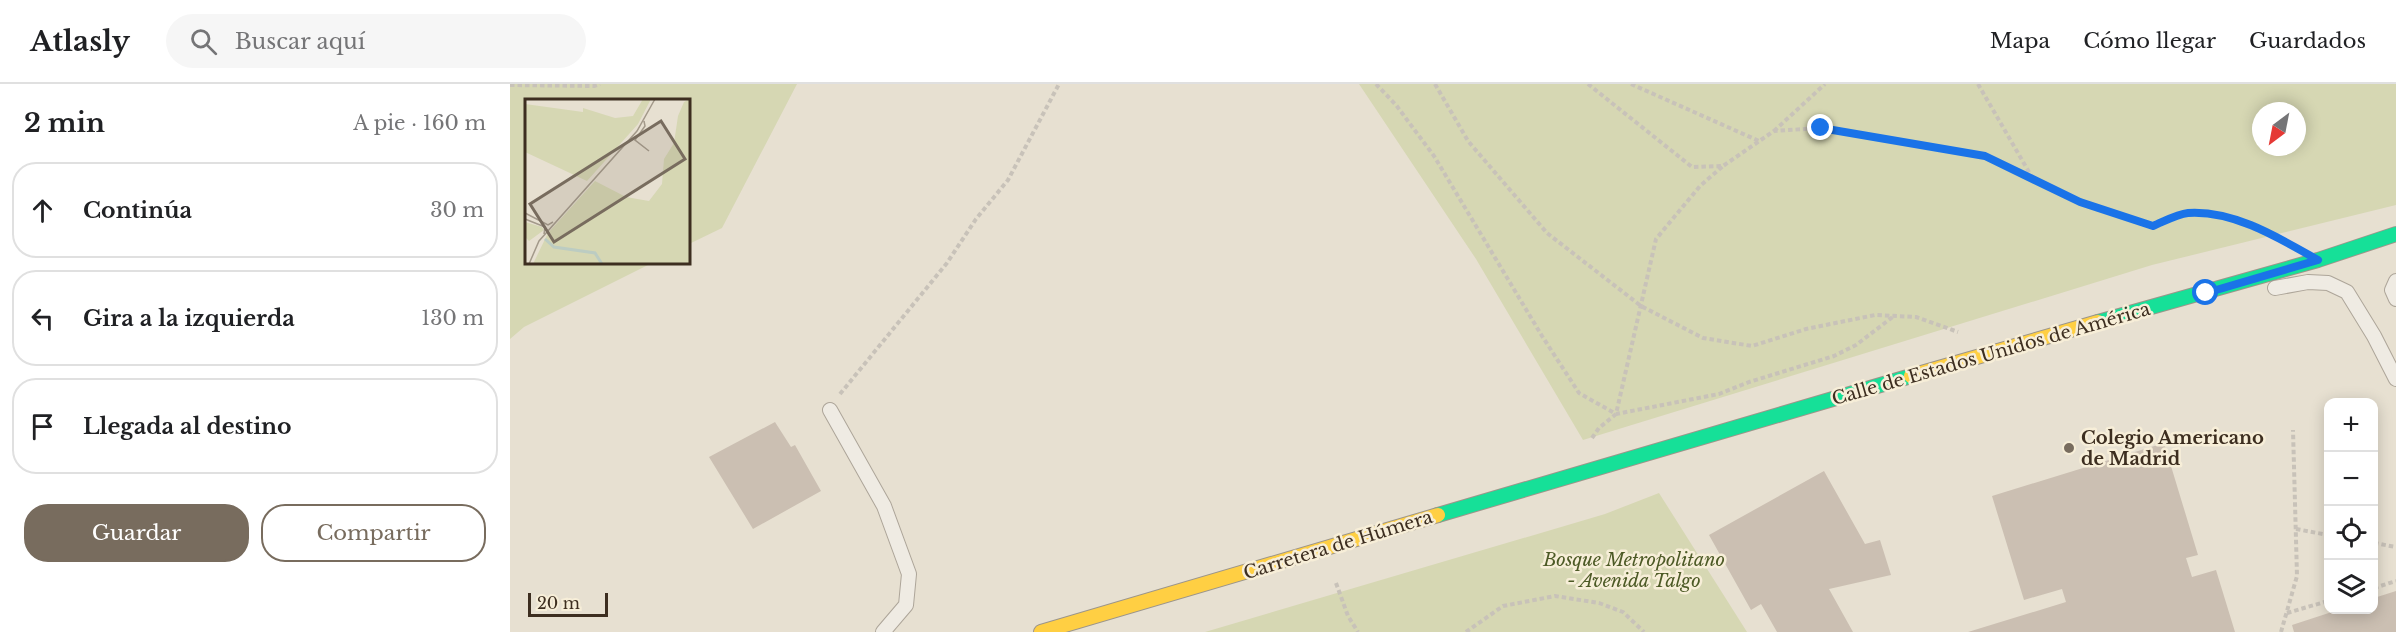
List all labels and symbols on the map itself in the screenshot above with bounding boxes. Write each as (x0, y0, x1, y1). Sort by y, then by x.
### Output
inset map (525, 99, 690, 264)
north arrow (2252, 102, 2306, 156)
route end (1807, 114, 1833, 140)
route start (2192, 279, 2218, 305)
street label: Calle de Estados Unidos de América (1829, 298, 2153, 410)
place label: Colegio Americano de Madrid (2081, 427, 2264, 470)
marker: Colegio Americano de Madrid (2062, 441, 2076, 455)
street label: Carretera de Húmera (1241, 506, 1435, 584)
park label: Bosque Metropolitano - Avenida Talgo (1542, 549, 1725, 592)
scale bar (528, 590, 608, 618)

